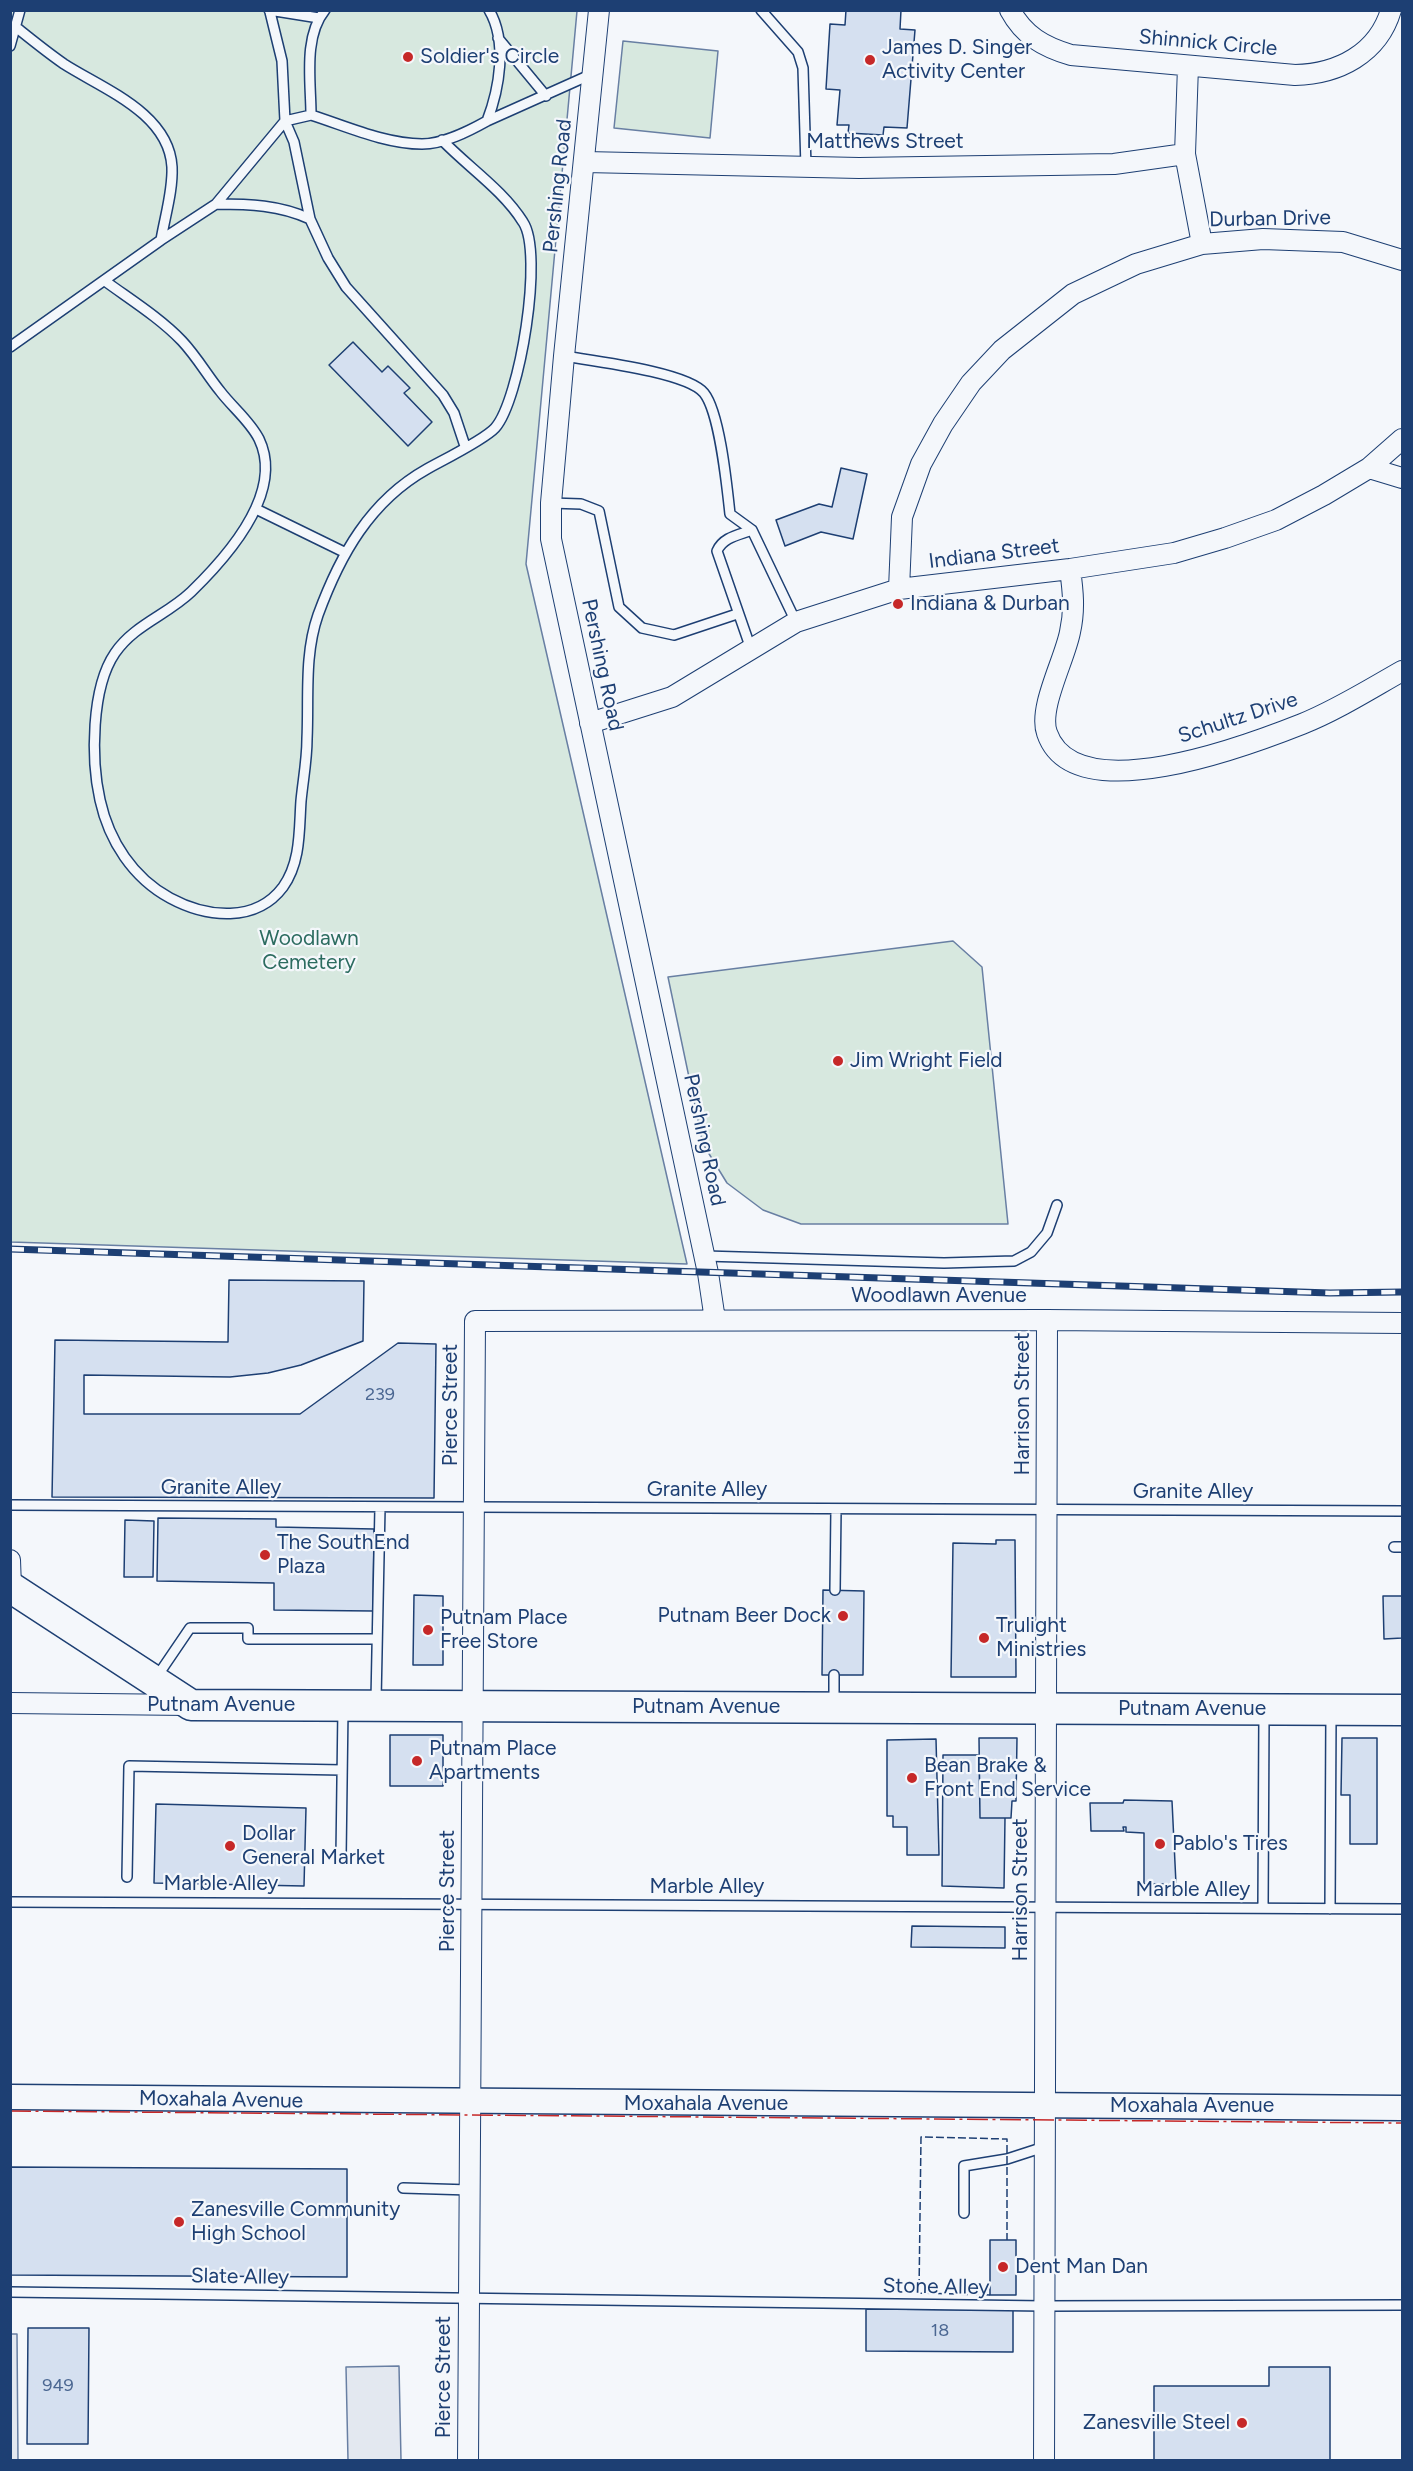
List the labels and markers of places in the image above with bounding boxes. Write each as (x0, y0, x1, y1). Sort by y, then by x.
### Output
place label: James D. Singer Activity Center (882, 35, 1032, 85)
place label: Soldier's Circle (420, 44, 559, 70)
marker: Soldier's Circle (401, 50, 415, 64)
marker: James D. Singer Activity Center (863, 53, 877, 67)
place label: Indiana & Durban (910, 591, 1070, 617)
marker: Indiana & Durban (891, 597, 905, 611)
place label: Jim Wright Field (850, 1048, 1003, 1074)
marker: Jim Wright Field (831, 1054, 845, 1068)
place label: The SouthEnd Plaza (277, 1530, 410, 1580)
marker: The SouthEnd Plaza (258, 1548, 272, 1562)
place label: Putnam Beer Dock (658, 1603, 831, 1629)
place label: Putnam Place Free Store (440, 1605, 568, 1655)
marker: Putnam Beer Dock (836, 1609, 850, 1623)
place label: Trulight Ministries (996, 1613, 1086, 1663)
marker: Putnam Place Free Store (421, 1623, 435, 1637)
marker: Trulight Ministries (977, 1631, 991, 1645)
place label: Putnam Place Apartments (429, 1736, 557, 1786)
place label: Bean Brake & Front End Service (924, 1753, 1091, 1803)
marker: Putnam Place Apartments (410, 1754, 424, 1768)
marker: Bean Brake & Front End Service (905, 1771, 919, 1785)
place label: Dollar General Market (242, 1821, 385, 1871)
place label: Pablo's Tires (1172, 1831, 1288, 1857)
marker: Pablo's Tires (1153, 1837, 1167, 1851)
marker: Dollar General Market (223, 1839, 237, 1853)
place label: Zanesville Community High School (191, 2197, 400, 2247)
marker: Zanesville Community High School (172, 2215, 186, 2229)
place label: Dent Man Dan (1015, 2254, 1148, 2280)
marker: Dent Man Dan (996, 2260, 1010, 2274)
place label: Zanesville Steel (1083, 2410, 1230, 2436)
marker: Zanesville Steel (1235, 2416, 1249, 2430)

